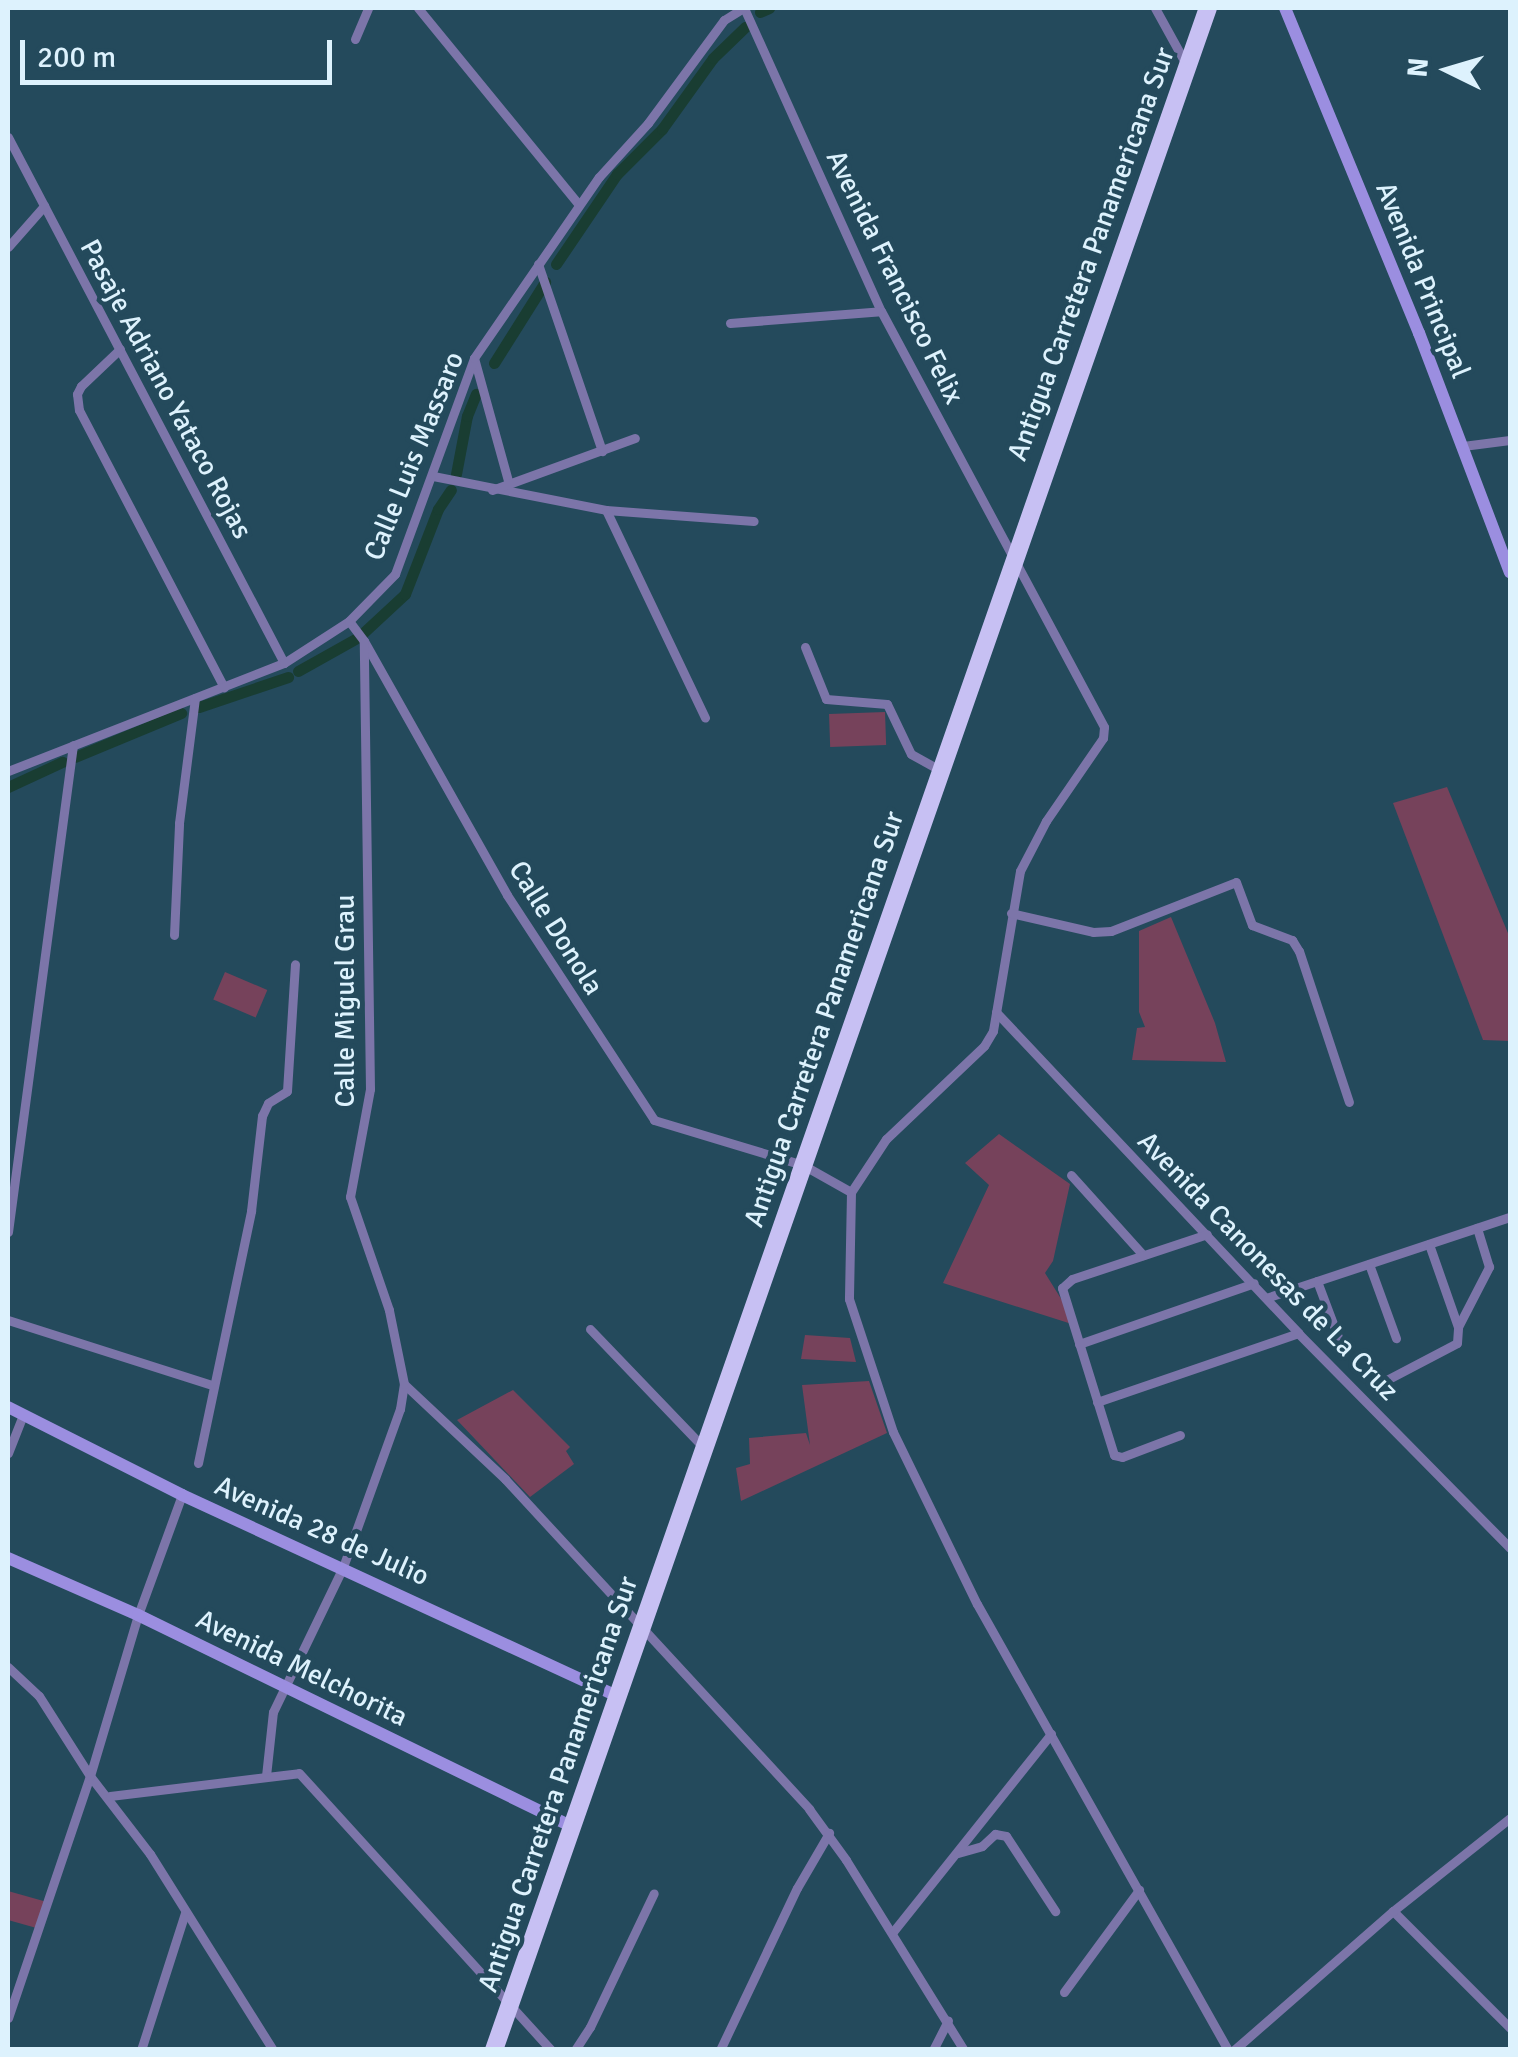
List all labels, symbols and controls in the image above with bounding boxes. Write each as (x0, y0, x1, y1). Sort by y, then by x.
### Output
scale bar (25, 20, 338, 82)
north arrow (1398, 20, 1498, 120)
text: 200 m (37, 39, 116, 76)
street label: Antigua Carretera Panamericana Sur (1000, 43, 1182, 465)
text: N (1400, 56, 1436, 79)
street label: Avenida Francisco Felix (819, 145, 971, 409)
street label: Avenida Principal (1368, 177, 1478, 383)
street label: Pasaje Adriano Yataco Rojas (73, 234, 259, 544)
street label: Calle Luis Massaro (357, 347, 471, 565)
street label: Antigua Carretera Panamericana Sur (737, 807, 911, 1231)
street label: Calle Donola (501, 855, 611, 1001)
street label: Calle Miguel Grau (328, 894, 362, 1108)
street label: Avenida Canonesas de La Cruz (1131, 1125, 1405, 1407)
street label: Avenida 28 de Julio (210, 1469, 434, 1593)
street label: Antigua Carretera Panamericana Sur (471, 1572, 645, 1996)
street label: Avenida Melchorita (191, 1602, 413, 1734)

